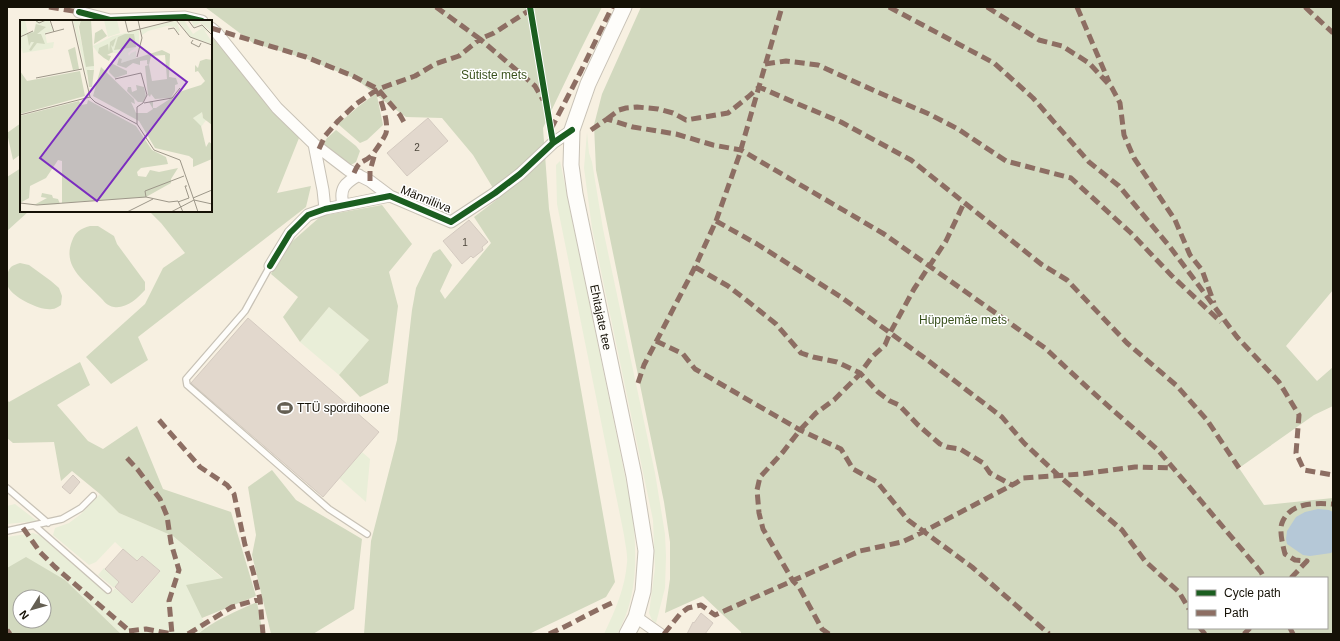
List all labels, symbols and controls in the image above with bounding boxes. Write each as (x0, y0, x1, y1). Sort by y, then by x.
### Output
inset map (20, 20, 212, 212)
park label: Sütiste mets (461, 68, 527, 82)
house number: 2 (414, 142, 420, 153)
street label: Männiliiva (399, 183, 454, 216)
house number: 1 (462, 237, 468, 248)
street label: Ehitajate tee (587, 283, 615, 352)
park label: Hüppemäe mets (919, 313, 1007, 327)
sports icon: TTÜ spordihoone (276, 399, 294, 417)
place label: TTÜ spordihoone (297, 401, 390, 415)
legend (1188, 577, 1328, 629)
text: Cycle path (1224, 586, 1281, 600)
north arrow (12, 589, 52, 629)
text: Path (1224, 606, 1249, 620)
text: N (17, 608, 31, 622)

